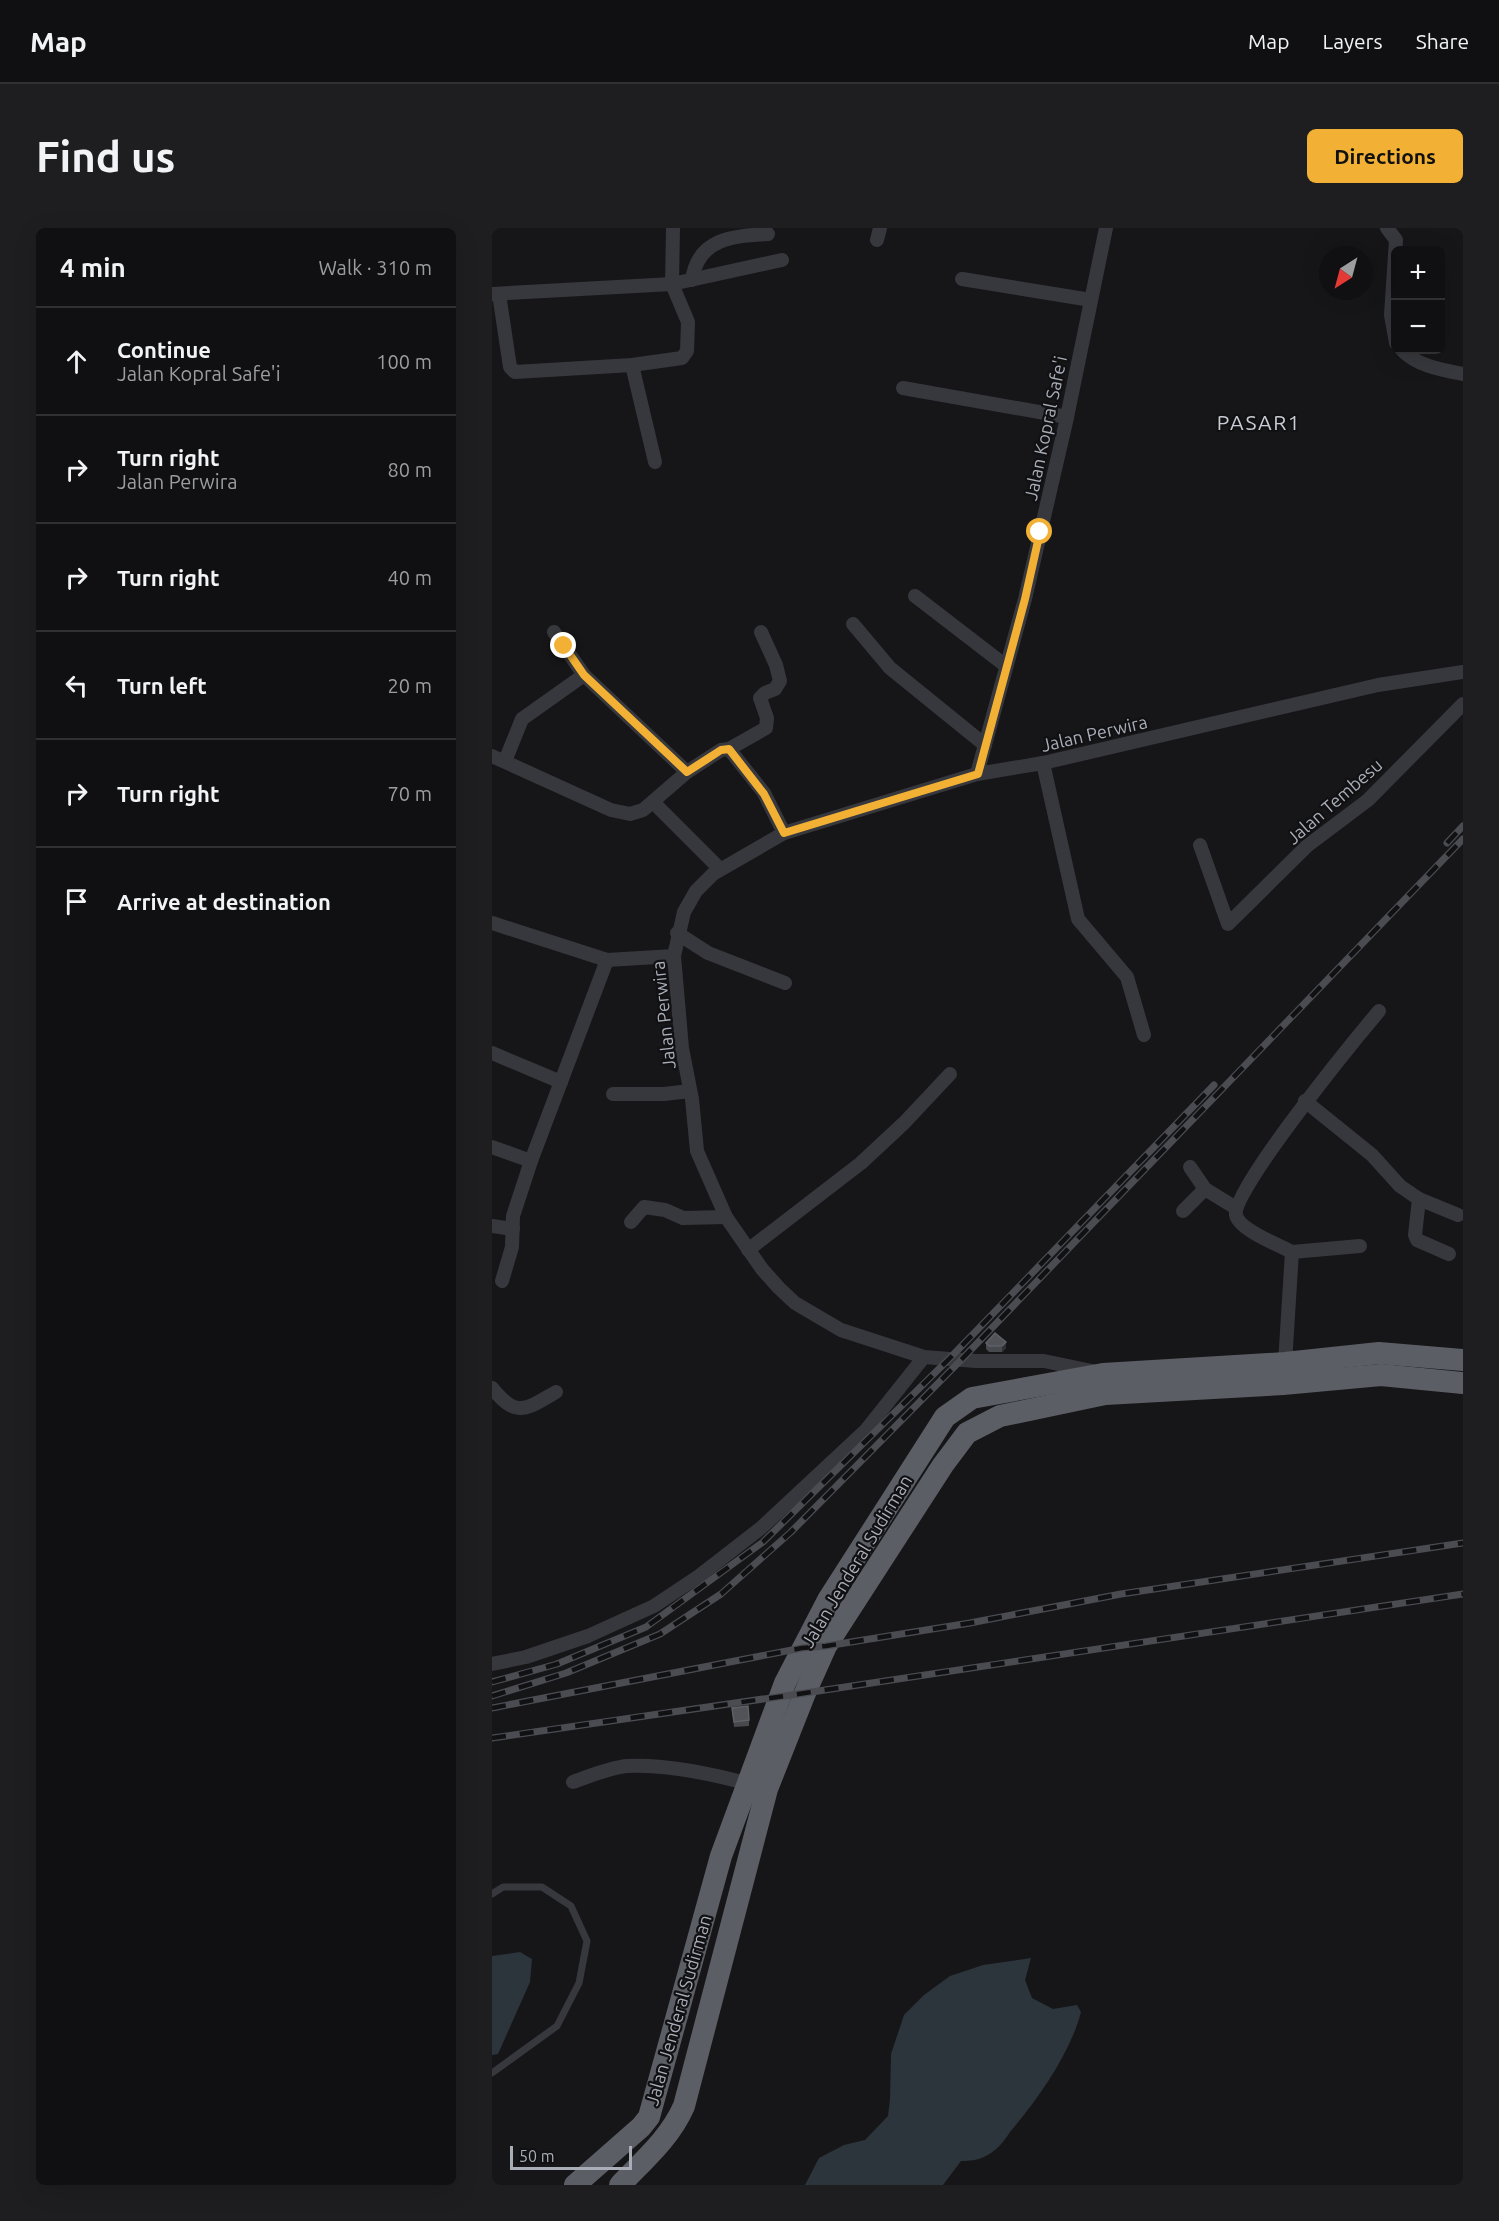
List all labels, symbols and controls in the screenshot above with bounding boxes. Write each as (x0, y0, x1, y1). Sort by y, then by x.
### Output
text: Map (30, 26, 87, 57)
text: Map (1248, 29, 1289, 53)
text: Layers (1322, 29, 1383, 53)
text: Share (1416, 29, 1469, 53)
button: Directions (1307, 129, 1463, 183)
text: Find us (36, 133, 175, 180)
north arrow (1319, 246, 1373, 300)
map controls (1391, 246, 1445, 354)
button: + (1391, 246, 1445, 300)
text: 4 min (60, 253, 126, 282)
text: Walk · 310 m (319, 256, 432, 279)
button: − (1391, 300, 1445, 354)
text: Continue (117, 337, 211, 362)
icon: ahead (60, 345, 93, 378)
text: 100 m (376, 350, 432, 373)
street label: Jalan Kopral Safe'i (1020, 354, 1070, 502)
text: Jalan Kopral Safe'i (117, 362, 281, 385)
district label: PASAR1 (1217, 410, 1301, 434)
text: Turn right (117, 445, 219, 470)
icon: right (60, 453, 93, 486)
text: 80 m (388, 458, 432, 481)
text: Jalan Perwira (117, 470, 237, 493)
route start (1026, 518, 1052, 544)
icon: right (60, 561, 93, 594)
text: Turn right (117, 565, 219, 590)
text: 40 m (388, 566, 432, 589)
route end (550, 632, 576, 658)
icon: left (60, 669, 93, 702)
text: Turn left (117, 673, 207, 698)
text: 20 m (388, 674, 432, 697)
street label: Jalan Perwira (1039, 711, 1149, 755)
street label: Jalan Tembesu (1282, 754, 1386, 848)
icon: right (60, 777, 93, 810)
text: Turn right (117, 781, 219, 806)
text: 70 m (388, 782, 432, 805)
icon: arrive (60, 885, 93, 918)
text: Arrive at destination (117, 889, 331, 914)
street label: Jalan Perwira (647, 960, 679, 1070)
street label: Jalan Jenderal Sudirman (797, 1471, 915, 1651)
street label: Jalan Jenderal Sudirman (641, 1912, 715, 2108)
scale bar (510, 2143, 632, 2170)
text: 50 m (519, 2147, 555, 2165)

